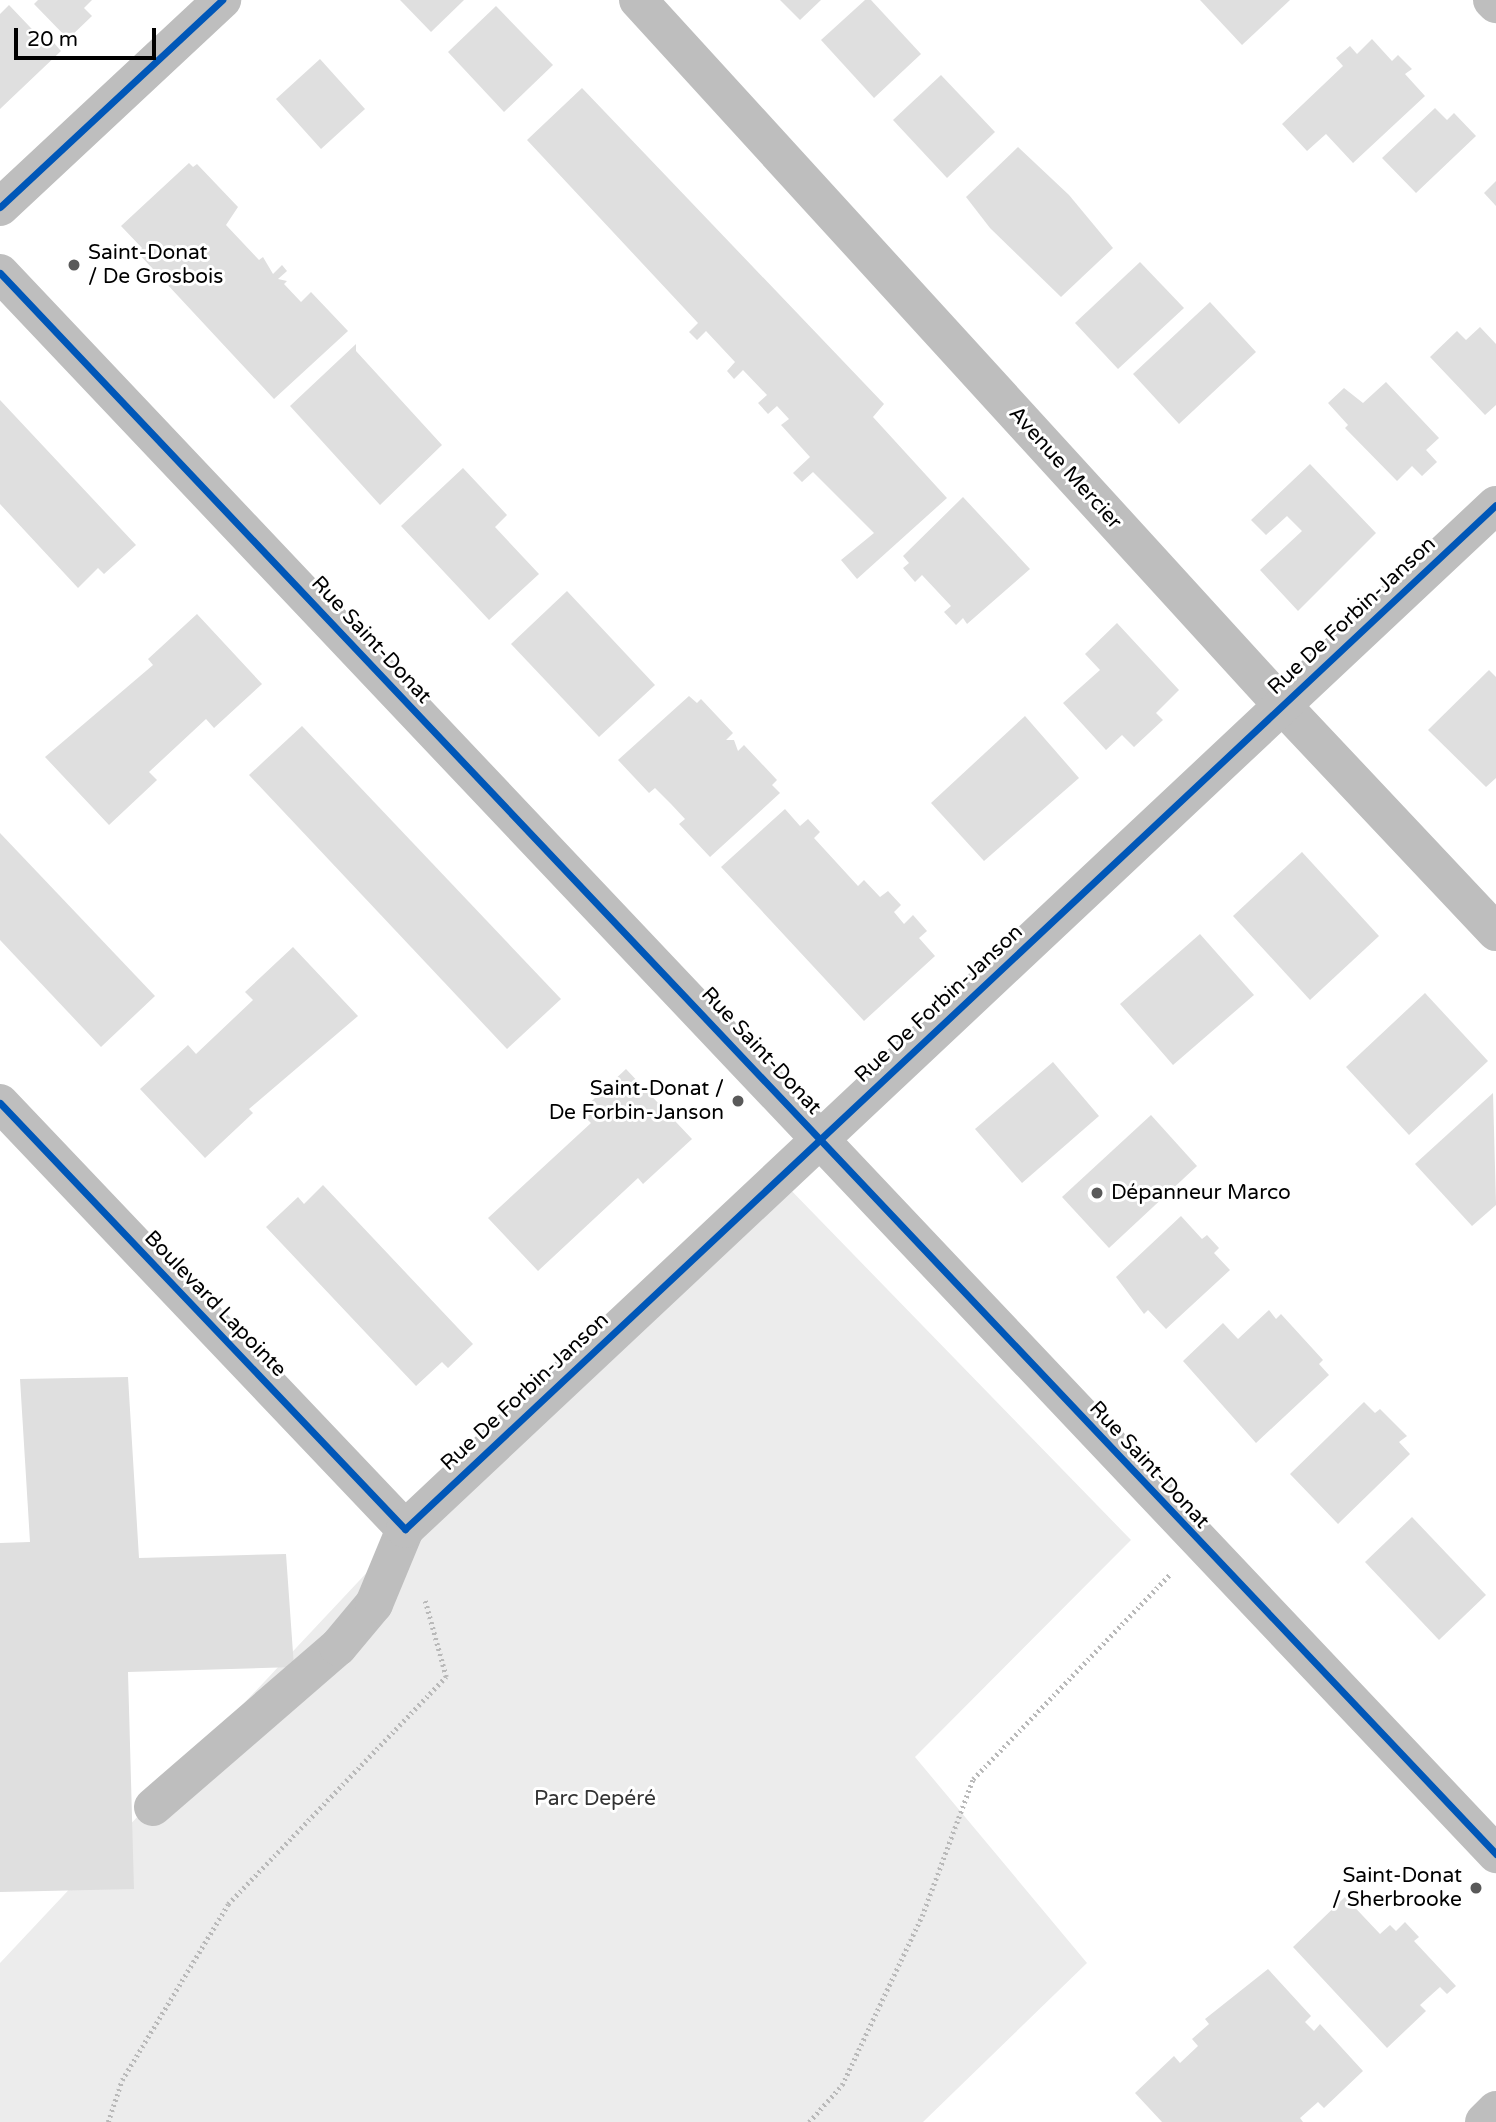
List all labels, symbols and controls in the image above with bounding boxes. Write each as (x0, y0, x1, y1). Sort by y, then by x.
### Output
scale bar (18, 14, 159, 58)
text: 20 m (27, 27, 78, 52)
place label: Saint-Donat / De Grosbois (88, 240, 223, 290)
marker: Saint-Donat / De Grosbois (66, 257, 82, 273)
street label: Avenue Mercier (1003, 401, 1127, 535)
street label: Rue De Forbin-Janson (1263, 532, 1441, 700)
street label: Rue Saint-Donat (306, 571, 436, 709)
street label: Rue De Forbin-Janson (850, 920, 1028, 1088)
street label: Rue Saint-Donat (696, 982, 826, 1120)
place label: Saint-Donat / De Forbin-Janson (549, 1076, 724, 1126)
marker: Saint-Donat / De Forbin-Janson (730, 1093, 746, 1109)
place label: Dépanneur Marco (1111, 1180, 1291, 1206)
marker: Dépanneur Marco (1089, 1185, 1105, 1201)
street label: Boulevard Lapointe (139, 1226, 291, 1382)
street label: Rue De Forbin-Janson (436, 1308, 614, 1476)
street label: Rue Saint-Donat (1084, 1396, 1214, 1534)
park label: Parc Depéré (534, 1786, 656, 1812)
place label: Saint-Donat / Sherbrooke (1332, 1863, 1462, 1913)
marker: Saint-Donat / Sherbrooke (1468, 1880, 1484, 1896)

